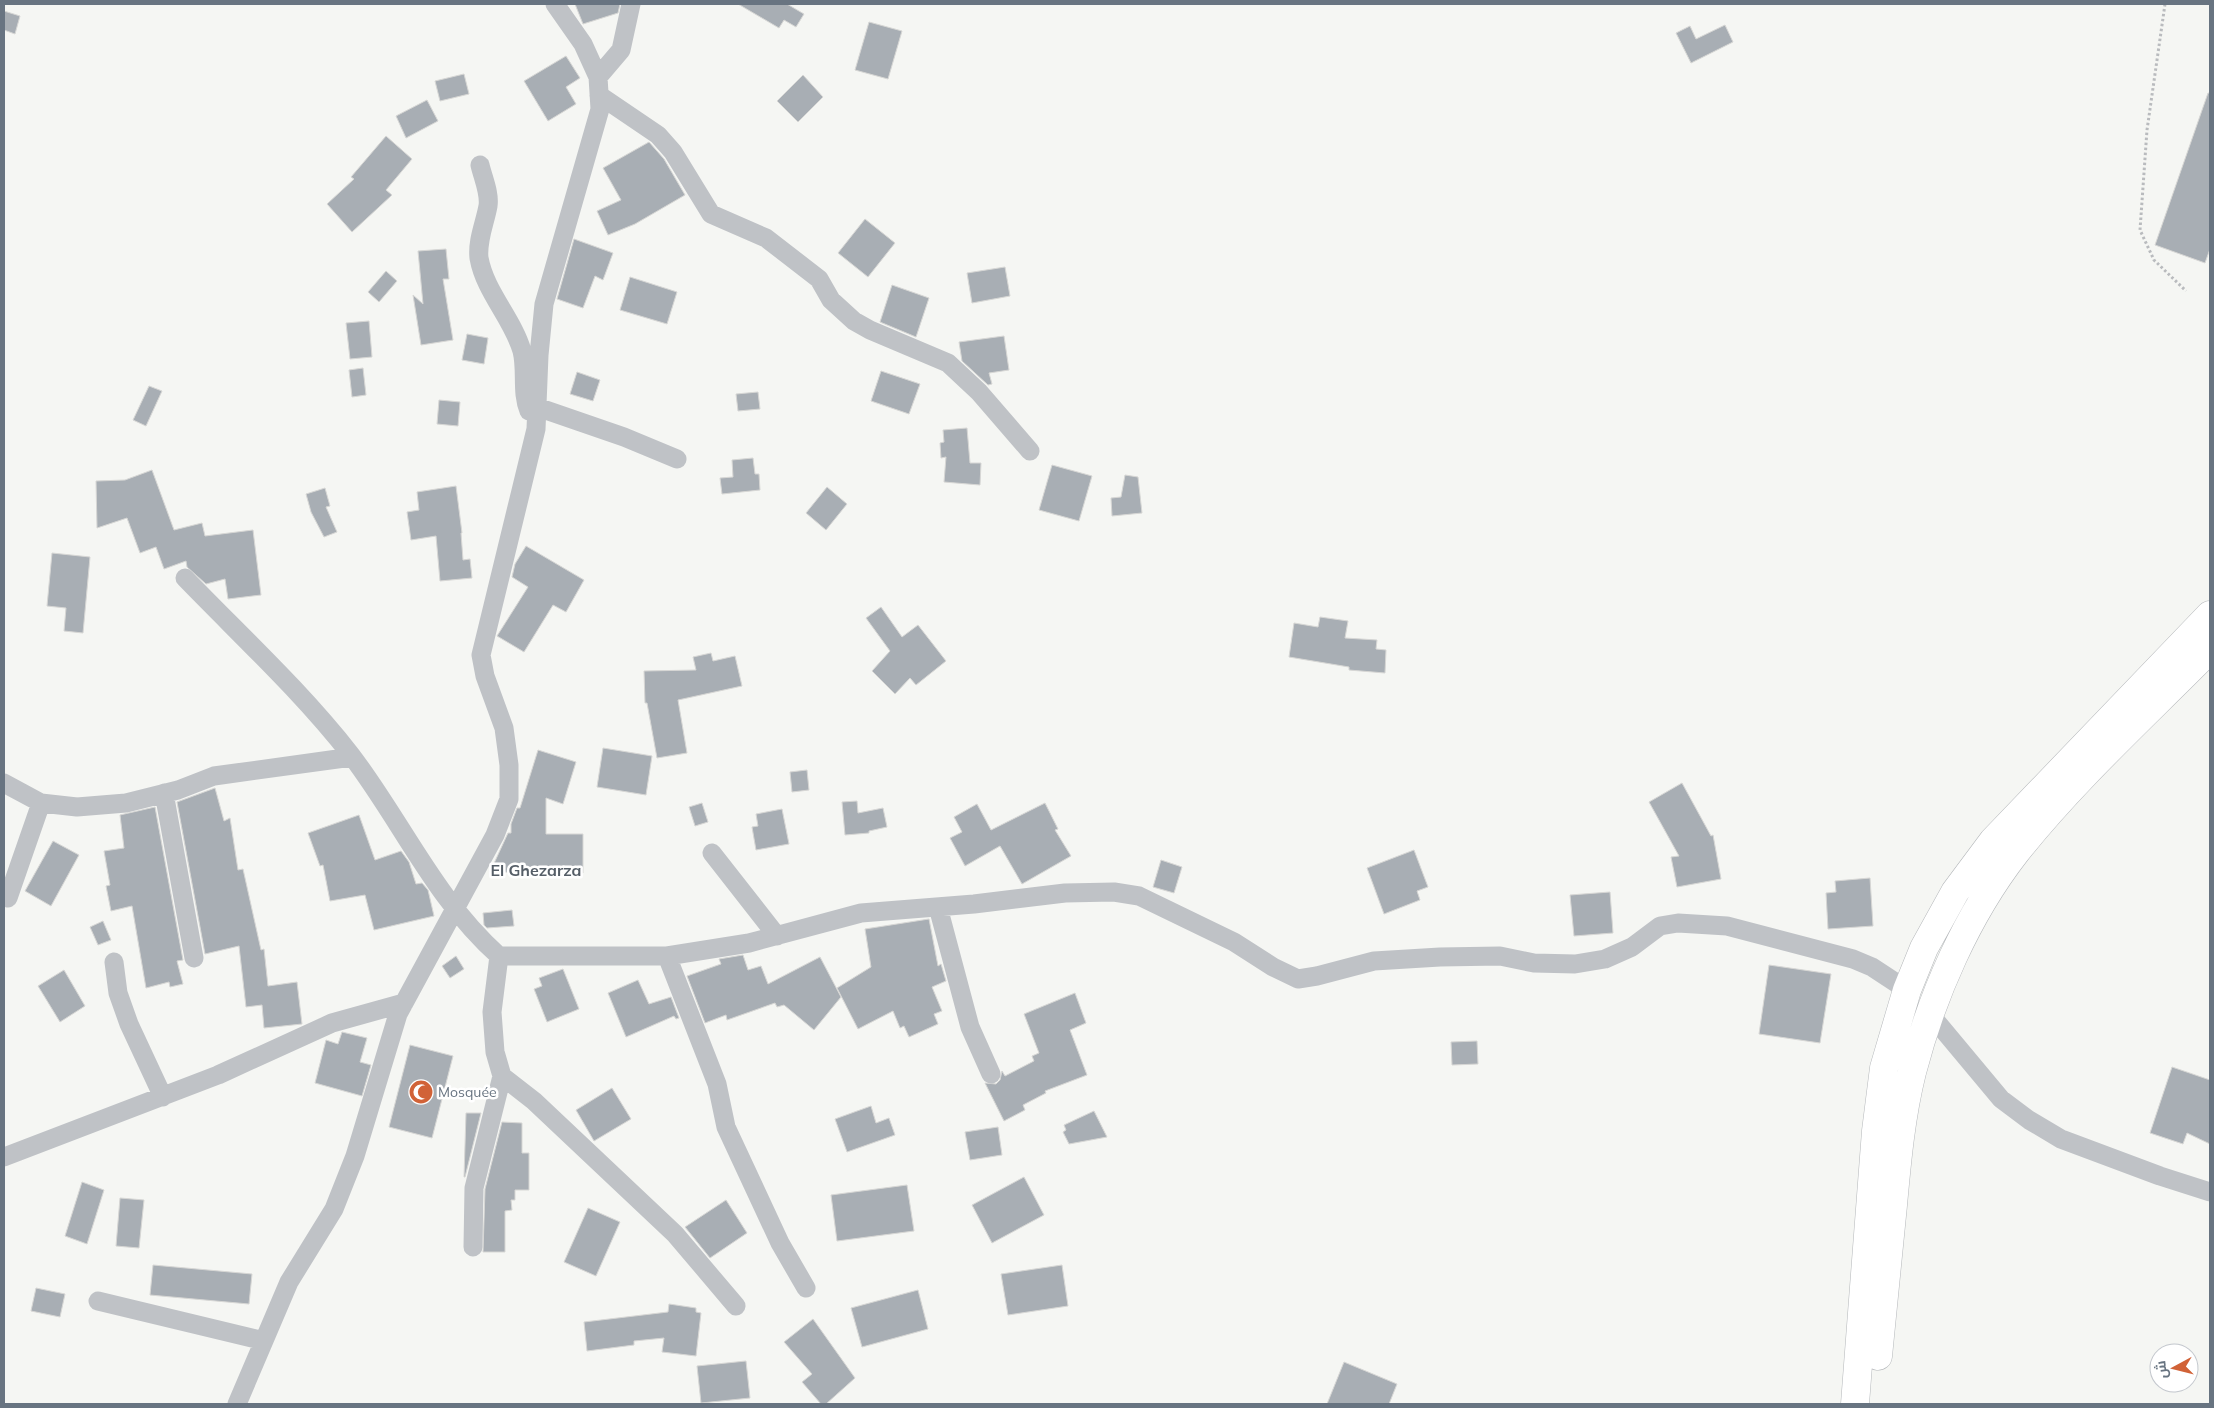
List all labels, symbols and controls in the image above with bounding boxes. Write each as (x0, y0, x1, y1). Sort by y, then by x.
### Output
district label: El Ghezarza (490, 860, 582, 880)
mosque icon: Mosquée (408, 1079, 434, 1105)
place label: Mosquée (438, 1083, 497, 1101)
north arrow (2149, 1343, 2199, 1393)
text: ش (2151, 1360, 2171, 1380)

